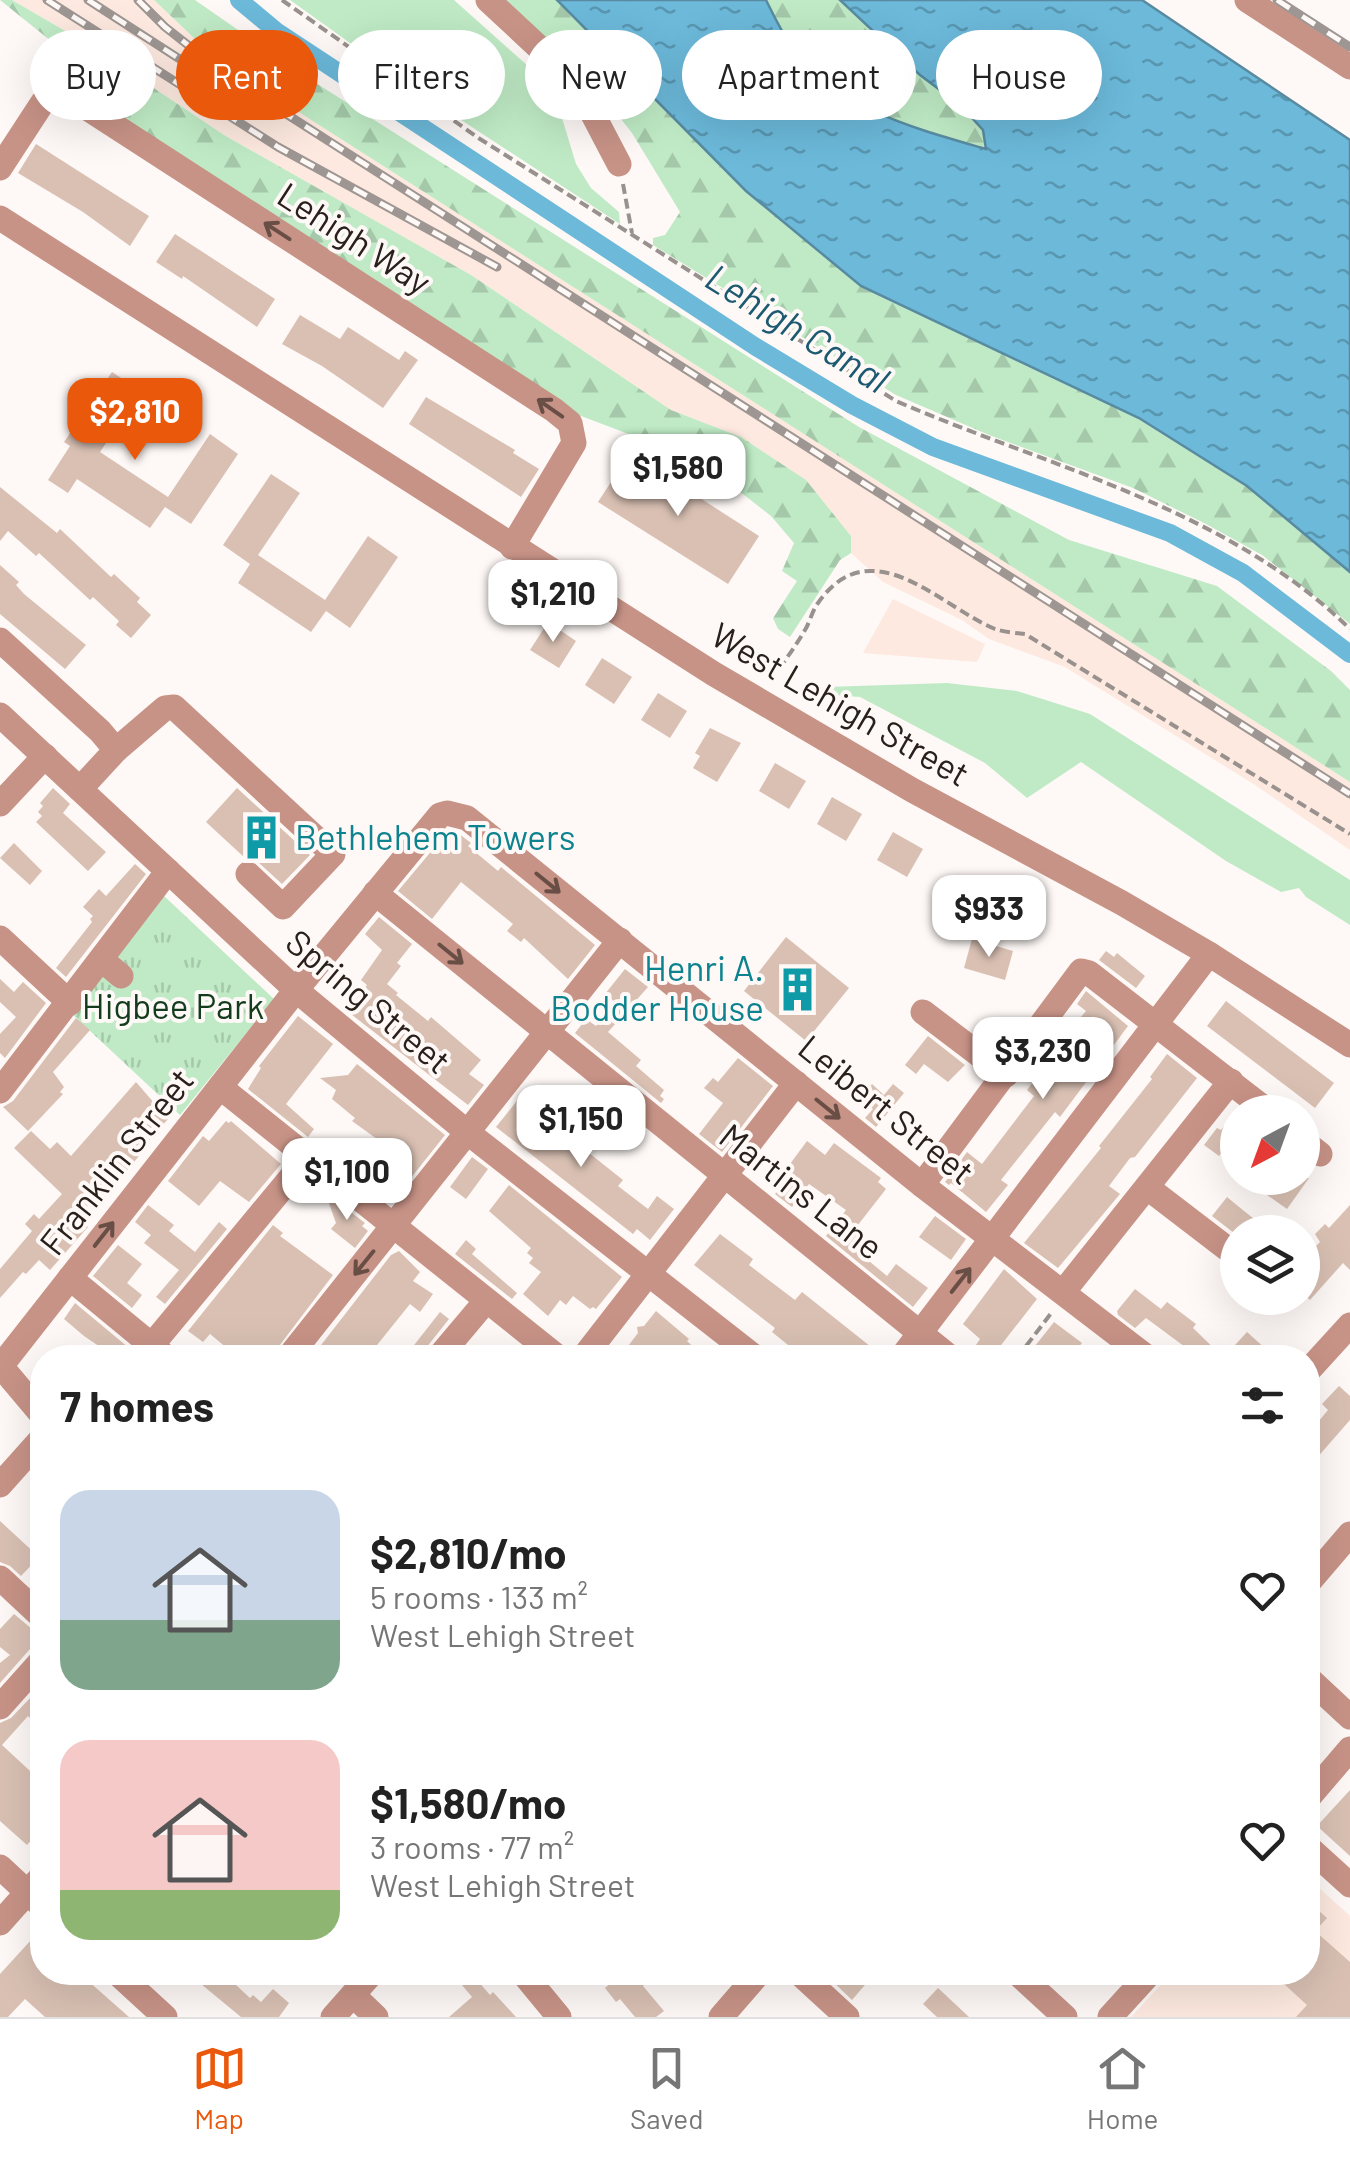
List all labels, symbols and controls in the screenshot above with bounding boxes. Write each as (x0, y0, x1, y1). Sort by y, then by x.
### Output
chip: Buy (30, 30, 156, 120)
chip: Rent (176, 30, 318, 120)
chip: Filters (338, 30, 505, 120)
chip: New (525, 30, 662, 120)
chip: Apartment (682, 30, 916, 120)
chip: House (936, 30, 1102, 120)
street label: Lehigh Way (271, 172, 439, 302)
one-way arrow (264, 220, 292, 241)
water label: Lehigh Canal (698, 253, 899, 402)
pin: $2,810 (54, 378, 216, 463)
text: $2,810 (89, 391, 181, 429)
one-way arrow (537, 397, 564, 418)
pin: $1,580 (597, 434, 759, 519)
text: $1,580 (633, 447, 723, 485)
pin: $1,210 (472, 560, 634, 645)
text: $1,210 (510, 573, 596, 611)
street label: West Lehigh Street (705, 612, 977, 794)
building icon: Bethlehem Towers (238, 814, 286, 862)
place label: Bethlehem Towers (295, 815, 576, 857)
one-way arrow (534, 872, 561, 893)
pin: $933 (930, 875, 1048, 960)
text: $933 (954, 888, 1024, 926)
street label: Spring Street (279, 920, 460, 1081)
one-way arrow (438, 943, 464, 965)
place label: Henri A. Bodder House (550, 946, 764, 1028)
building icon: Henri A. Bodder House (773, 965, 821, 1013)
park label: Higbee Park (82, 984, 264, 1026)
pin: $3,230 (962, 1017, 1124, 1102)
street label: Leibert Street (791, 1025, 983, 1192)
text: $3,230 (994, 1030, 1092, 1068)
street label: Franklin Street (30, 1059, 201, 1262)
pin: $1,150 (500, 1085, 662, 1170)
north arrow (1220, 1095, 1320, 1195)
map controls (1220, 1095, 1320, 1315)
text: $1,150 (539, 1098, 623, 1136)
one-way arrow (814, 1098, 840, 1120)
street label: Martins Lane (712, 1114, 892, 1267)
pin: $1,100 (266, 1138, 428, 1223)
text: $1,100 (304, 1151, 390, 1189)
button: layers (1220, 1215, 1320, 1315)
one-way arrow (93, 1221, 114, 1248)
one-way arrow (353, 1250, 375, 1276)
one-way arrow (950, 1268, 972, 1294)
icon: filters (1235, 1378, 1290, 1433)
text: 7 homes (60, 1380, 214, 1430)
text: $2,810/mo (370, 1527, 567, 1577)
icon: home (140, 1530, 260, 1650)
icon: heart (1235, 1563, 1290, 1618)
text: 5 rooms · 133 m² (370, 1577, 588, 1615)
text: West Lehigh Street (370, 1615, 635, 1653)
text: $1,580/mo (370, 1777, 566, 1827)
icon: home (140, 1780, 260, 1900)
icon: heart (1235, 1813, 1290, 1868)
text: 3 rooms · 77 m² (370, 1827, 574, 1865)
text: West Lehigh Street (370, 1865, 635, 1903)
tab: Map (192, 2041, 247, 2135)
tab: Saved (630, 2041, 704, 2135)
tab: Home (1087, 2041, 1158, 2135)

